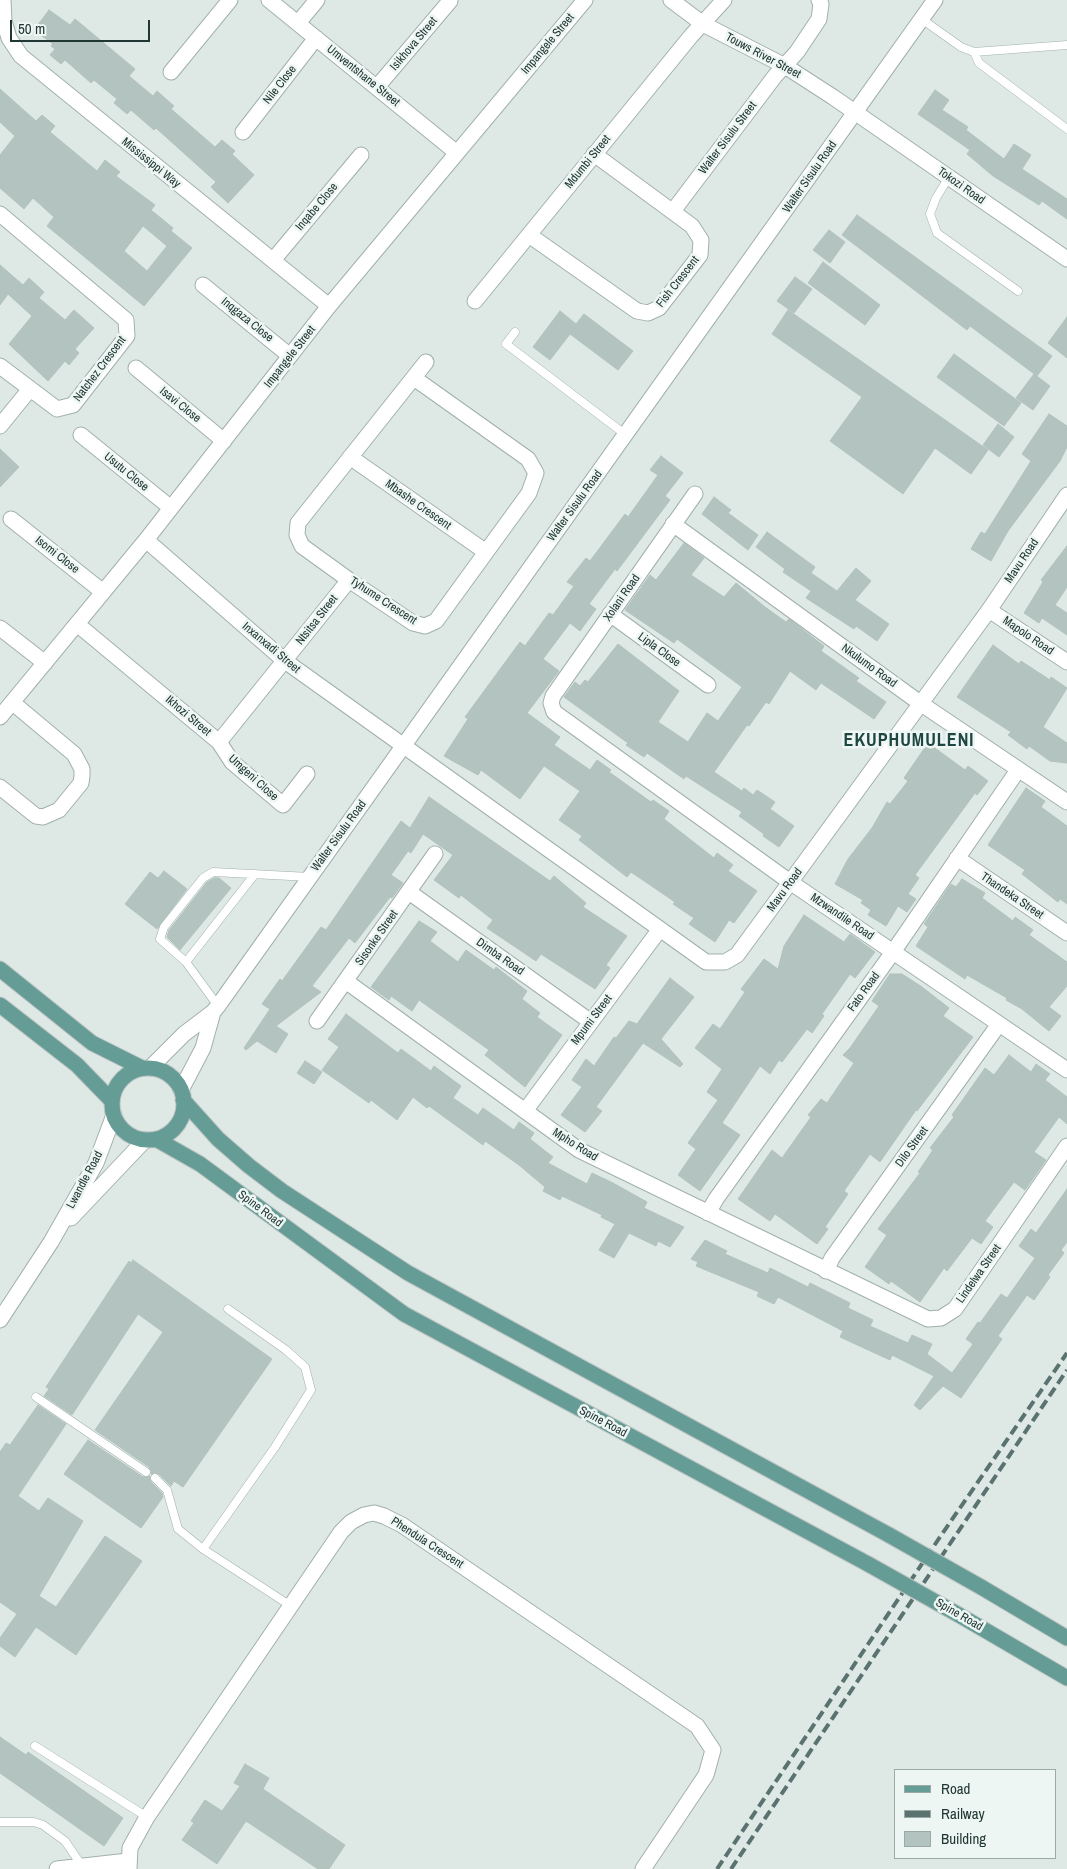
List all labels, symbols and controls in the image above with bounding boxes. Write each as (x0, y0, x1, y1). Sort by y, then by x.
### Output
scale bar (12, 10, 152, 42)
street label: Impangele Street (518, 11, 578, 77)
street label: Isikhova Street (387, 14, 441, 74)
text: 50 m (18, 18, 45, 39)
street label: Touws River Street (723, 30, 803, 82)
street label: Umventshane Street (324, 42, 402, 110)
street label: Nile Close (260, 63, 300, 107)
street label: Walter Sisulu Street (696, 99, 760, 177)
street label: Mdumbi Street (562, 132, 614, 192)
street label: Mississippi Way (119, 135, 183, 191)
street label: Walter Sisulu Road (780, 138, 840, 216)
street label: Tokozi Road (934, 164, 988, 208)
street label: Inqabe Close (293, 180, 341, 234)
street label: Fish Crescent (653, 253, 703, 311)
street label: Inqgaza Close (218, 295, 276, 345)
street label: Impangele Street (261, 323, 319, 391)
street label: Natchez Crescent (71, 333, 129, 405)
street label: Isavi Close (157, 384, 203, 426)
street label: Usutu Close (101, 450, 151, 494)
street label: Walter Sisulu Road (544, 468, 606, 544)
street label: Mbashe Crescent (382, 477, 454, 533)
street label: Isomi Close (32, 533, 82, 577)
street label: Mavu Road (1002, 536, 1042, 586)
street label: Xolani Road (601, 572, 643, 624)
street label: Tyhume Crescent (347, 574, 419, 628)
street label: Ntsitsa Street (293, 592, 341, 648)
street label: Mapolo Road (1000, 614, 1056, 658)
street label: Inxanxadi Street (239, 619, 303, 677)
street label: Lipla Close (635, 630, 683, 670)
street label: Nkulumo Road (838, 641, 900, 691)
street label: Ikhozi Street (162, 693, 214, 739)
district label: EKUPHUMULENI (842, 730, 976, 752)
street label: Umgeni Close (225, 752, 281, 804)
street label: Walter Sisulu Road (308, 798, 370, 874)
street label: Mavu Road (764, 865, 806, 915)
street label: Thandeka Street (978, 870, 1046, 922)
street label: Mzwandile Road (808, 891, 876, 943)
street label: Sisonke Street (353, 907, 401, 969)
street label: Dimba Road (473, 935, 527, 979)
street label: Fato Road (845, 969, 883, 1015)
street label: Mpumi Street (568, 992, 616, 1048)
street label: Dilo Street (893, 1124, 931, 1170)
street label: Mpho Road (550, 1125, 600, 1165)
street label: Lwandle Road (64, 1149, 106, 1211)
street label: Spine Road (235, 1188, 285, 1230)
street label: Lindelwa Street (953, 1242, 1005, 1306)
street label: Spine Road (577, 1403, 629, 1441)
street label: Phendula Crescent (388, 1514, 466, 1572)
street label: Spine Road (933, 1596, 985, 1634)
legend (894, 1769, 1057, 1859)
text: Road (941, 1778, 970, 1799)
text: Railway (941, 1803, 985, 1824)
text: Building (941, 1828, 986, 1849)

